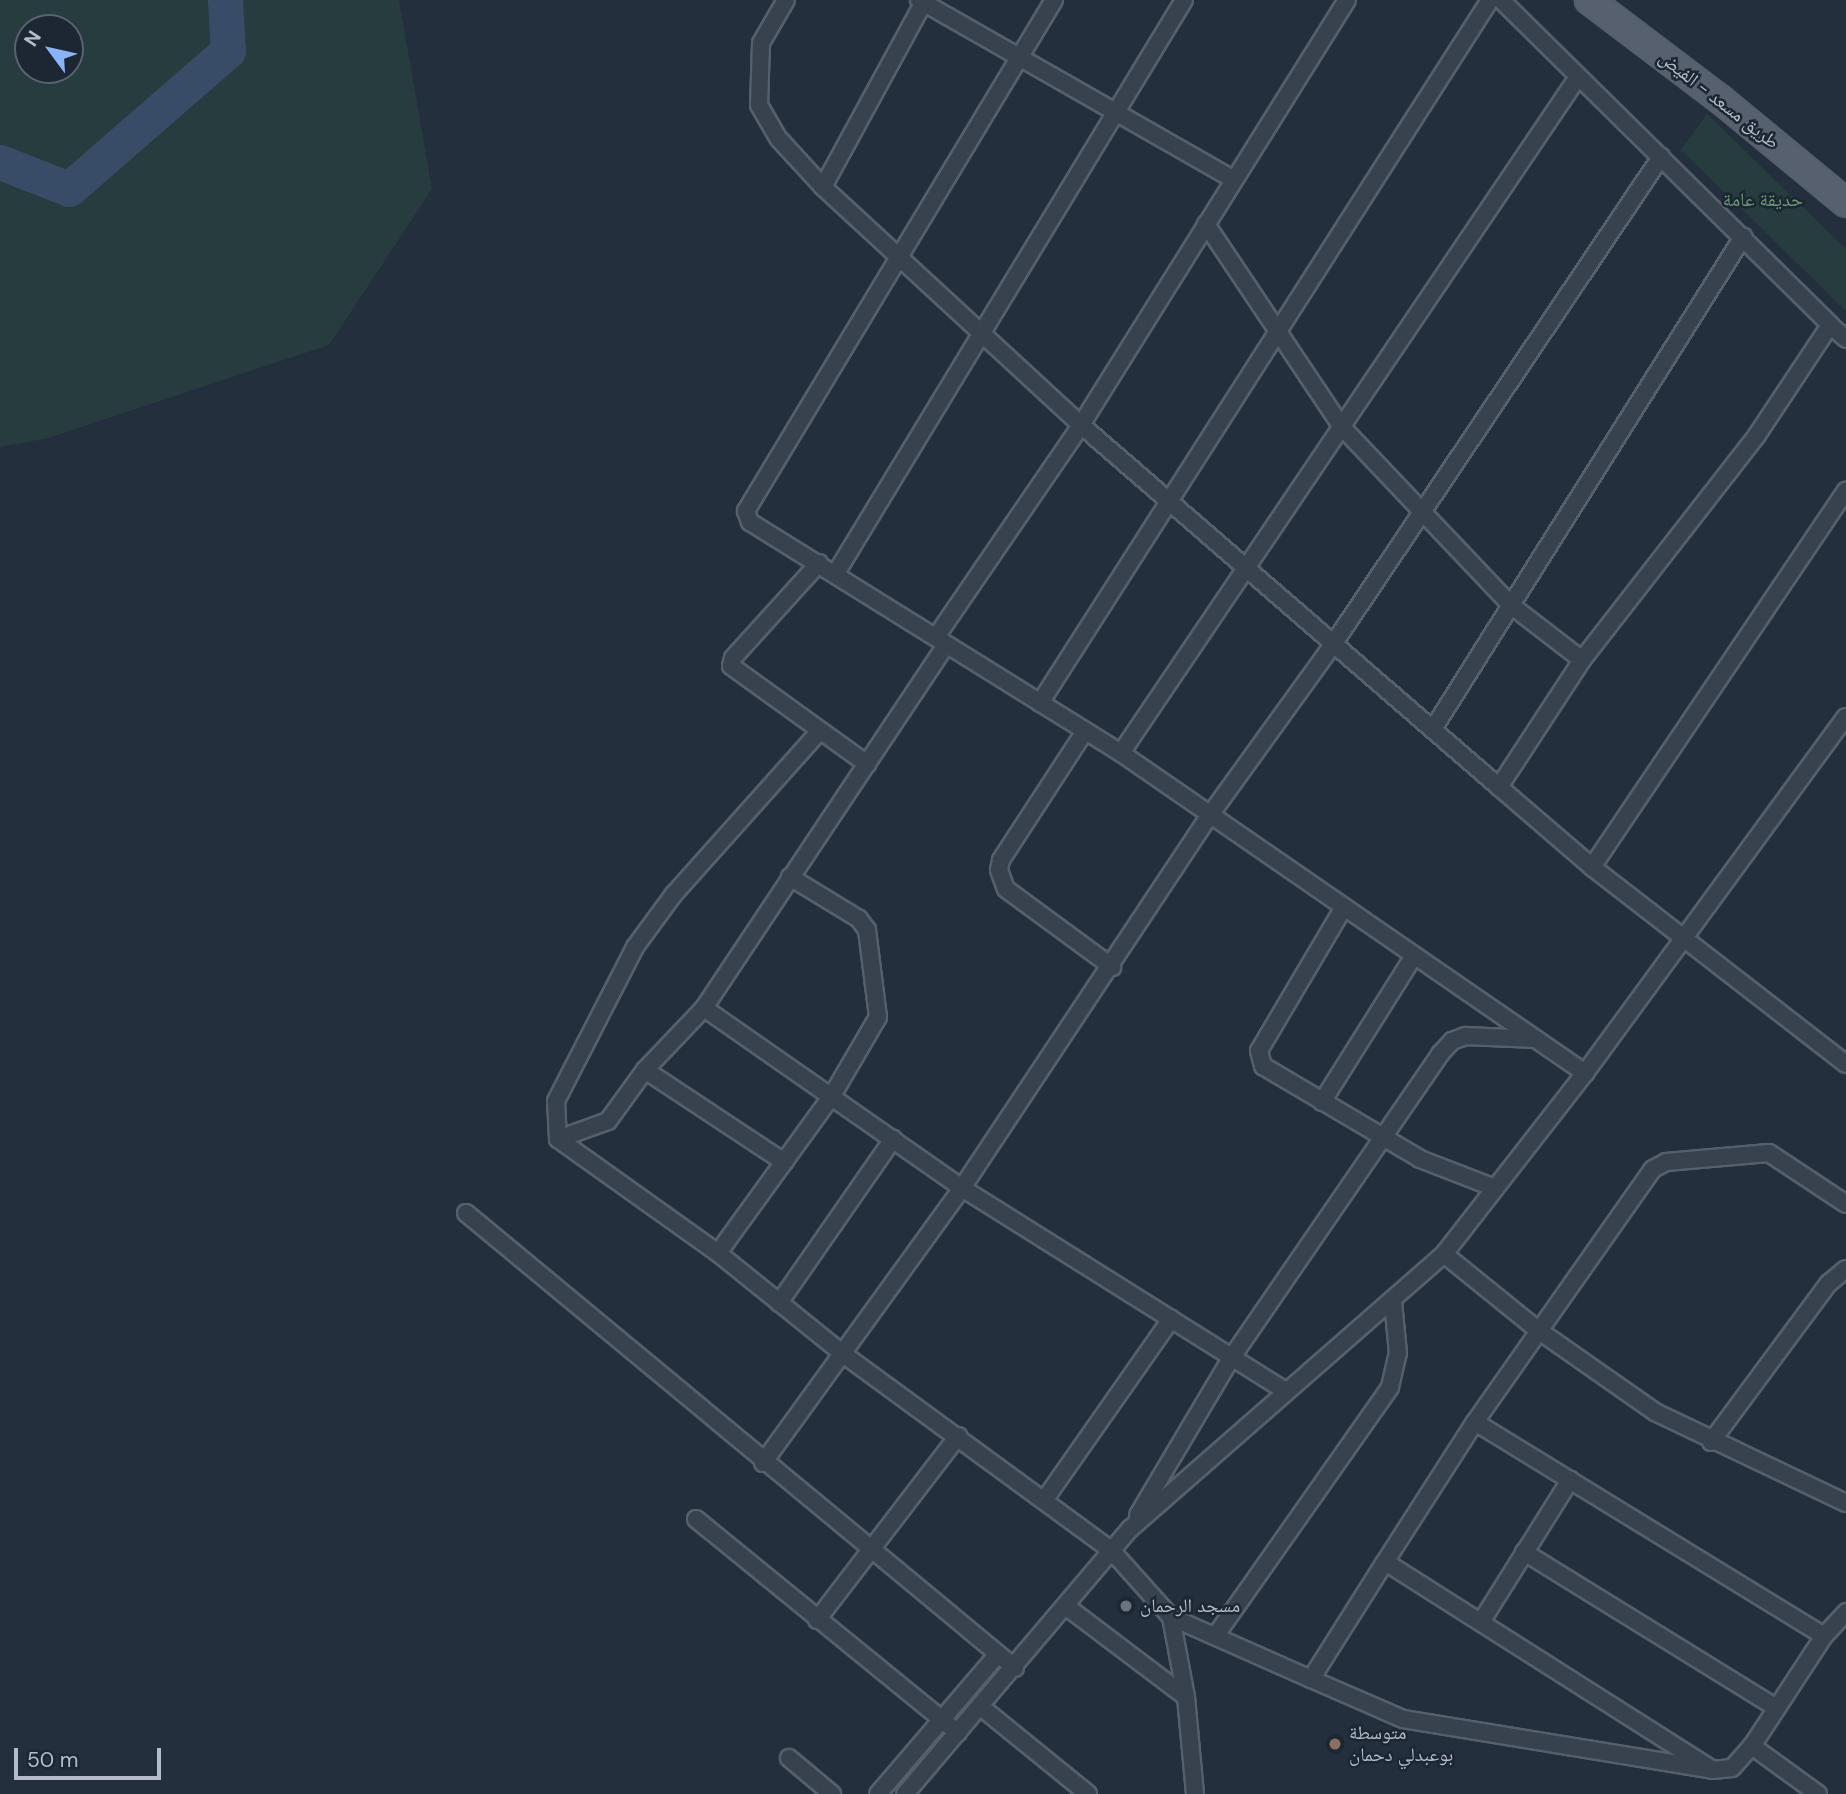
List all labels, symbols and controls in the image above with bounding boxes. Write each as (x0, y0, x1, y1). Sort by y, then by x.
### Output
north arrow (14, 14, 84, 84)
text: N (18, 26, 47, 51)
street label: طريق مسعد - الفيض (1654, 46, 1784, 154)
park label: حديقة عامة (1723, 189, 1803, 211)
place label: مسجد الرحمان (1140, 1595, 1240, 1617)
marker: مسجد الرحمان (1118, 1598, 1134, 1614)
place label: متوسطة بوعبدلي دحمان (1349, 1722, 1453, 1766)
scale bar (18, 1734, 164, 1778)
marker: متوسطة بوعبدلي دحمان (1327, 1736, 1343, 1752)
text: 50 m (27, 1746, 78, 1774)

